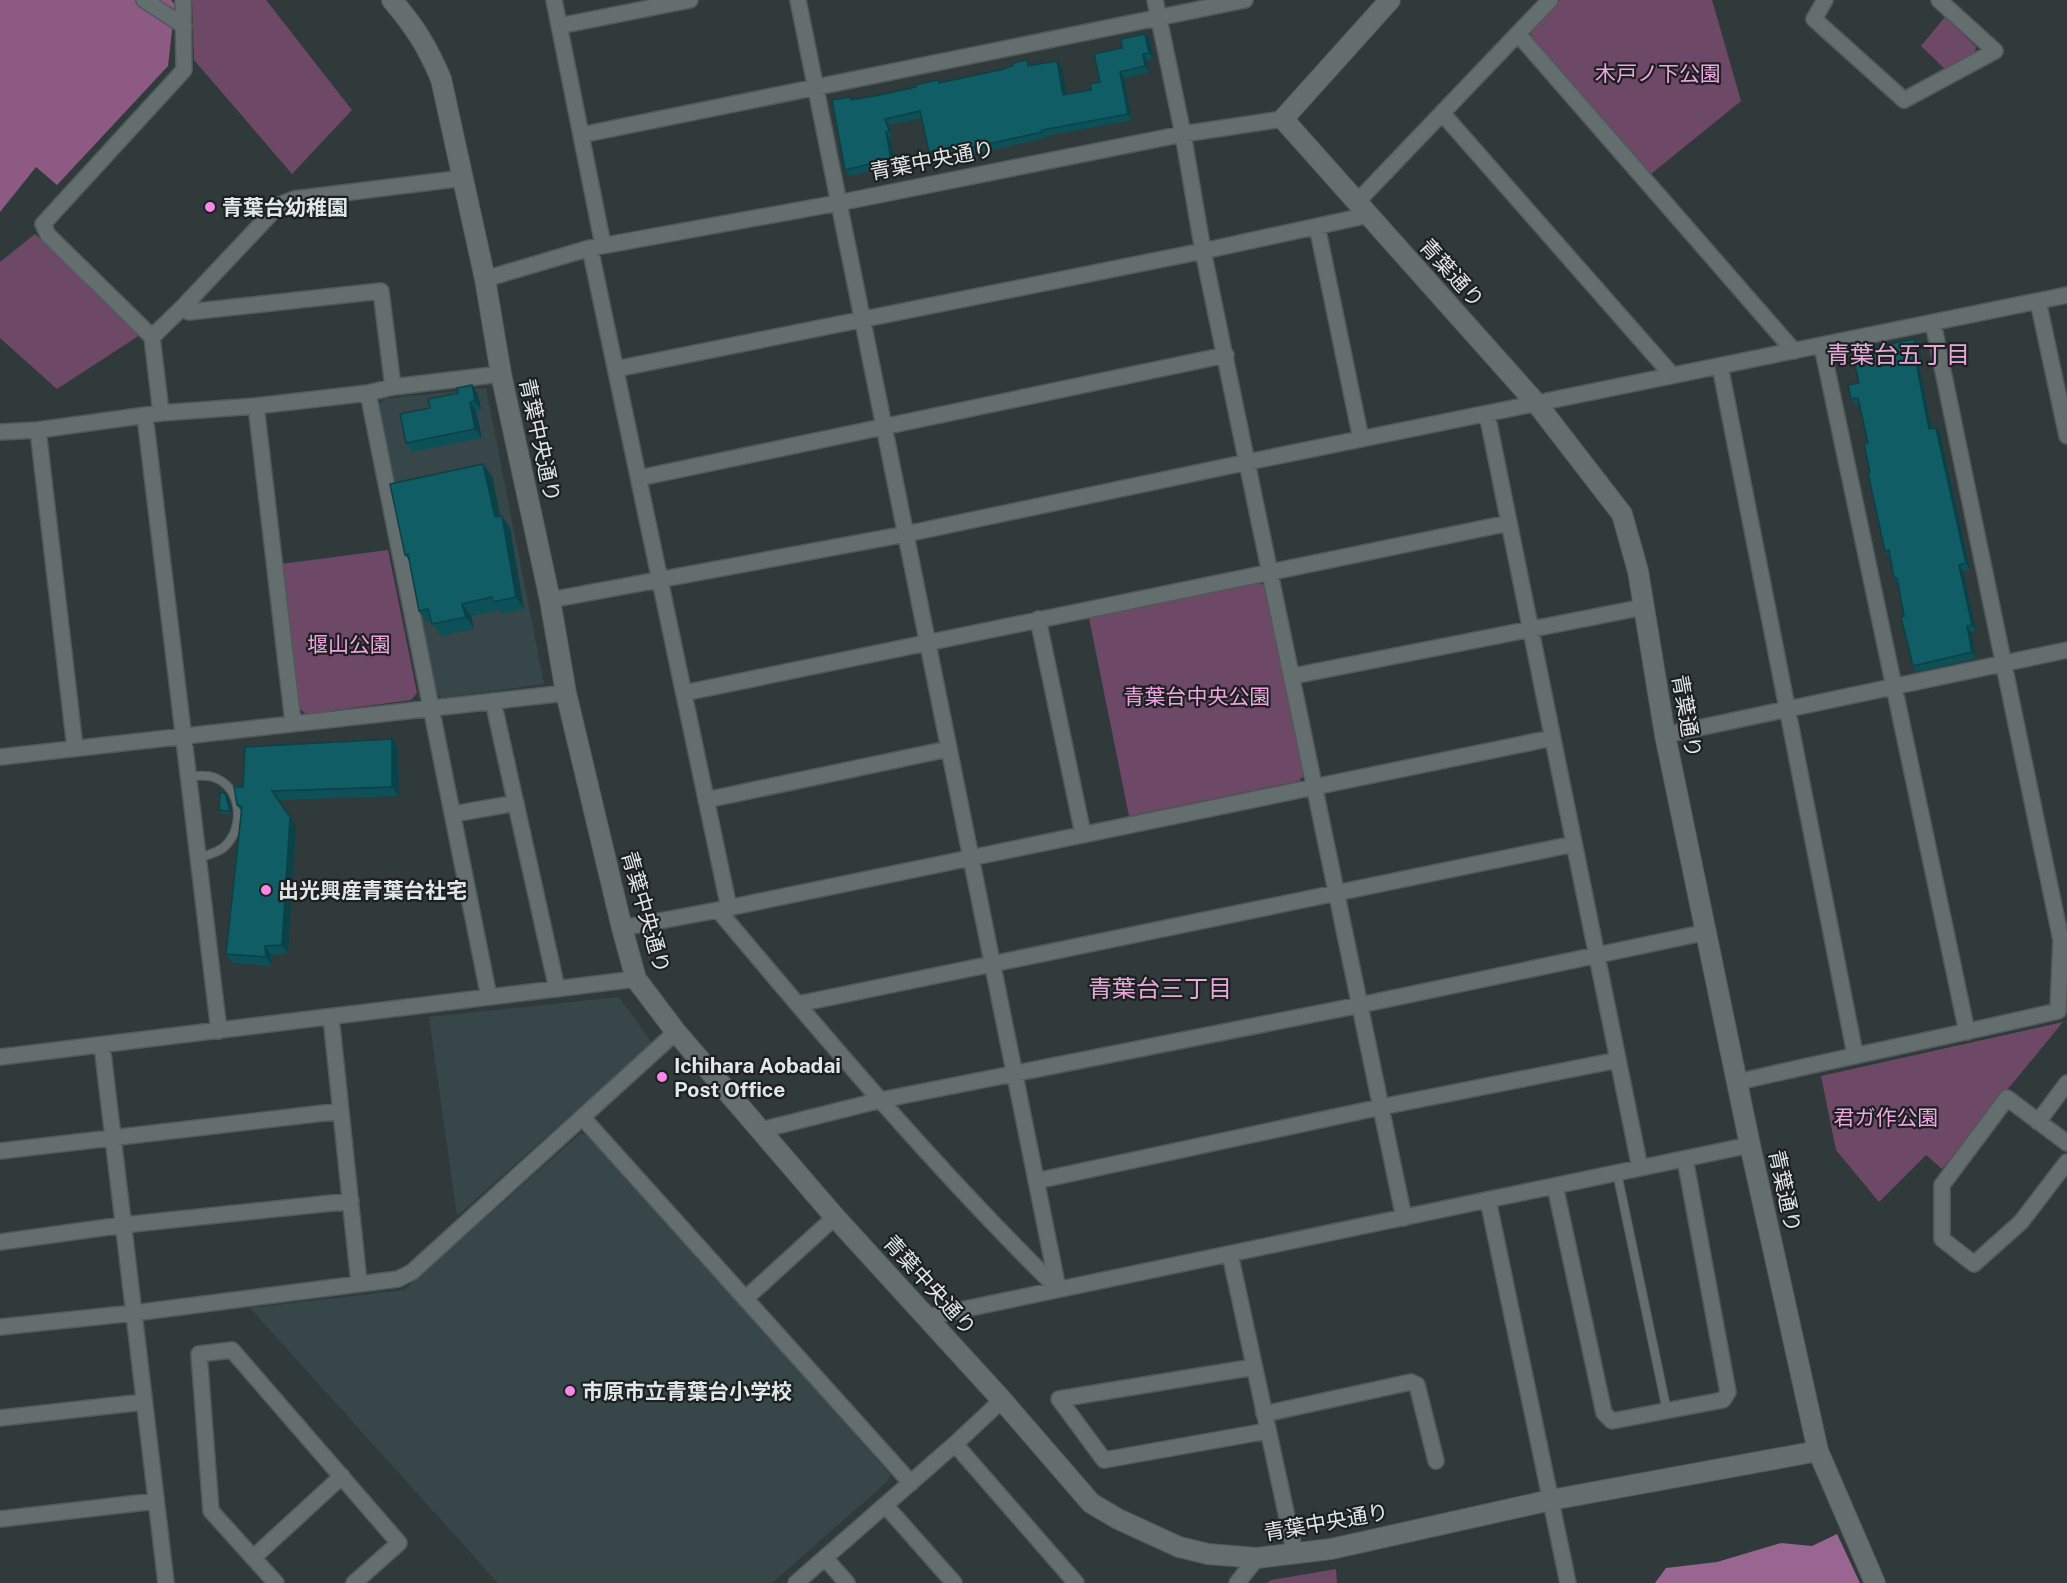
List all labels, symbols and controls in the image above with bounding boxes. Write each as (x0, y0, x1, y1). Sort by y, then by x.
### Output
park label: 木戸ノ下公園 (1595, 61, 1721, 86)
street label: 青葉中央通り (868, 136, 996, 184)
place label: 青葉台幼稚園 (222, 195, 348, 220)
marker: 青葉台幼稚園 (203, 200, 217, 214)
street label: 青葉通り (1415, 233, 1489, 313)
district label: 青葉台五丁目 (1826, 340, 1970, 368)
street label: 青葉中央通り (515, 376, 565, 504)
park label: 堰山公園 (307, 632, 391, 657)
street label: 青葉通り (1667, 672, 1707, 760)
park label: 青葉台中央公園 (1124, 684, 1271, 709)
street label: 青葉中央通り (617, 848, 675, 976)
place label: 出光興産青葉台社宅 (278, 878, 467, 903)
marker: 出光興産青葉台社宅 (259, 883, 273, 897)
district label: 青葉台三丁目 (1088, 974, 1232, 1002)
place label: Ichihara Aobadai Post Office (674, 1053, 841, 1102)
marker: Ichihara Aobadai Post Office (655, 1070, 669, 1084)
park label: 君ガ作公園 (1834, 1105, 1939, 1130)
street label: 青葉通り (1764, 1147, 1806, 1235)
street label: 青葉中央通り (879, 1230, 981, 1340)
place label: 市原市立青葉台小学校 (582, 1379, 792, 1404)
marker: 市原市立青葉台小学校 (563, 1384, 577, 1398)
street label: 青葉中央通り (1262, 1499, 1390, 1545)

